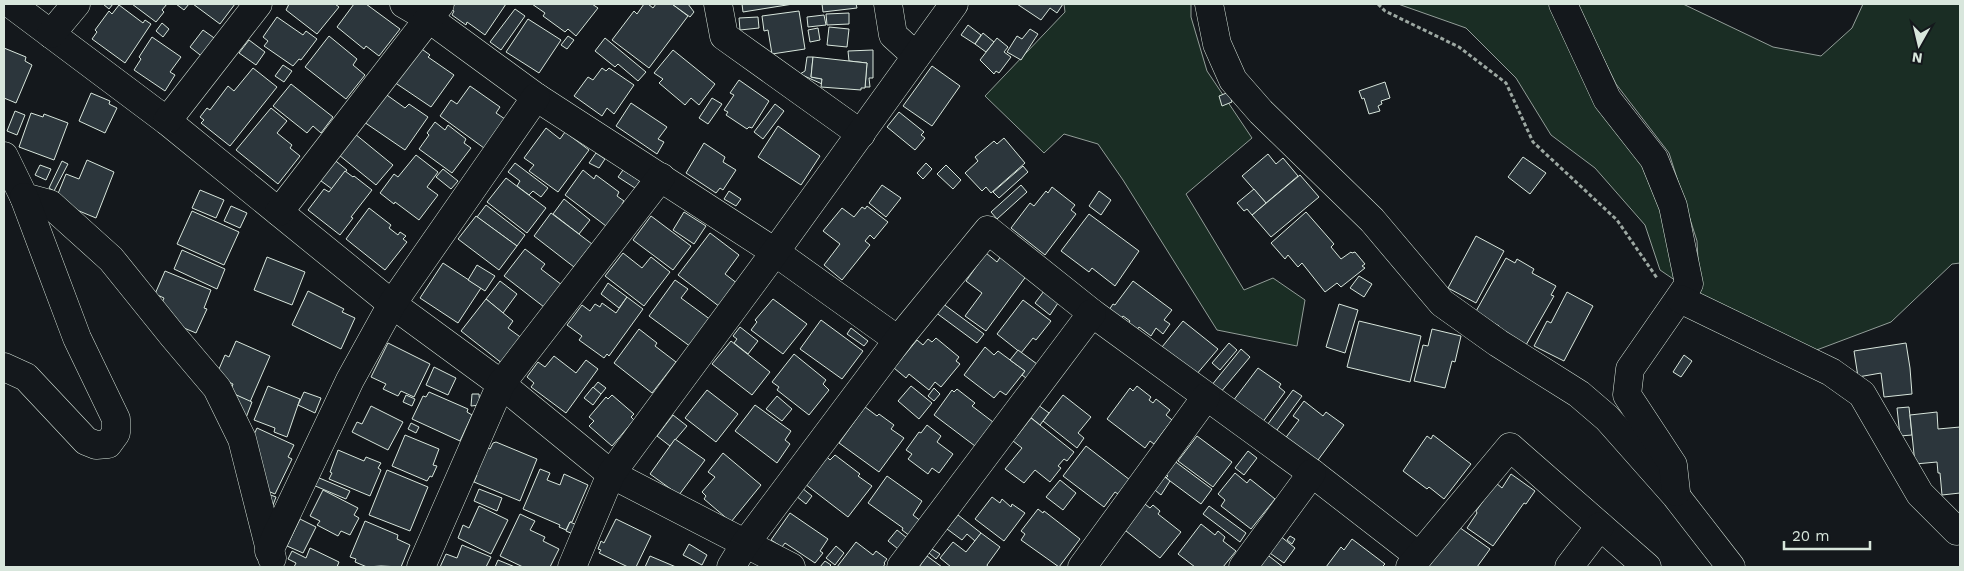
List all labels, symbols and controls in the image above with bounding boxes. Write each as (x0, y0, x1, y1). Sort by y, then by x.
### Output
north arrow (1894, 20, 1944, 70)
text: N (1911, 49, 1923, 67)
scale bar (1784, 518, 1870, 550)
text: 20 m (1792, 527, 1830, 545)

